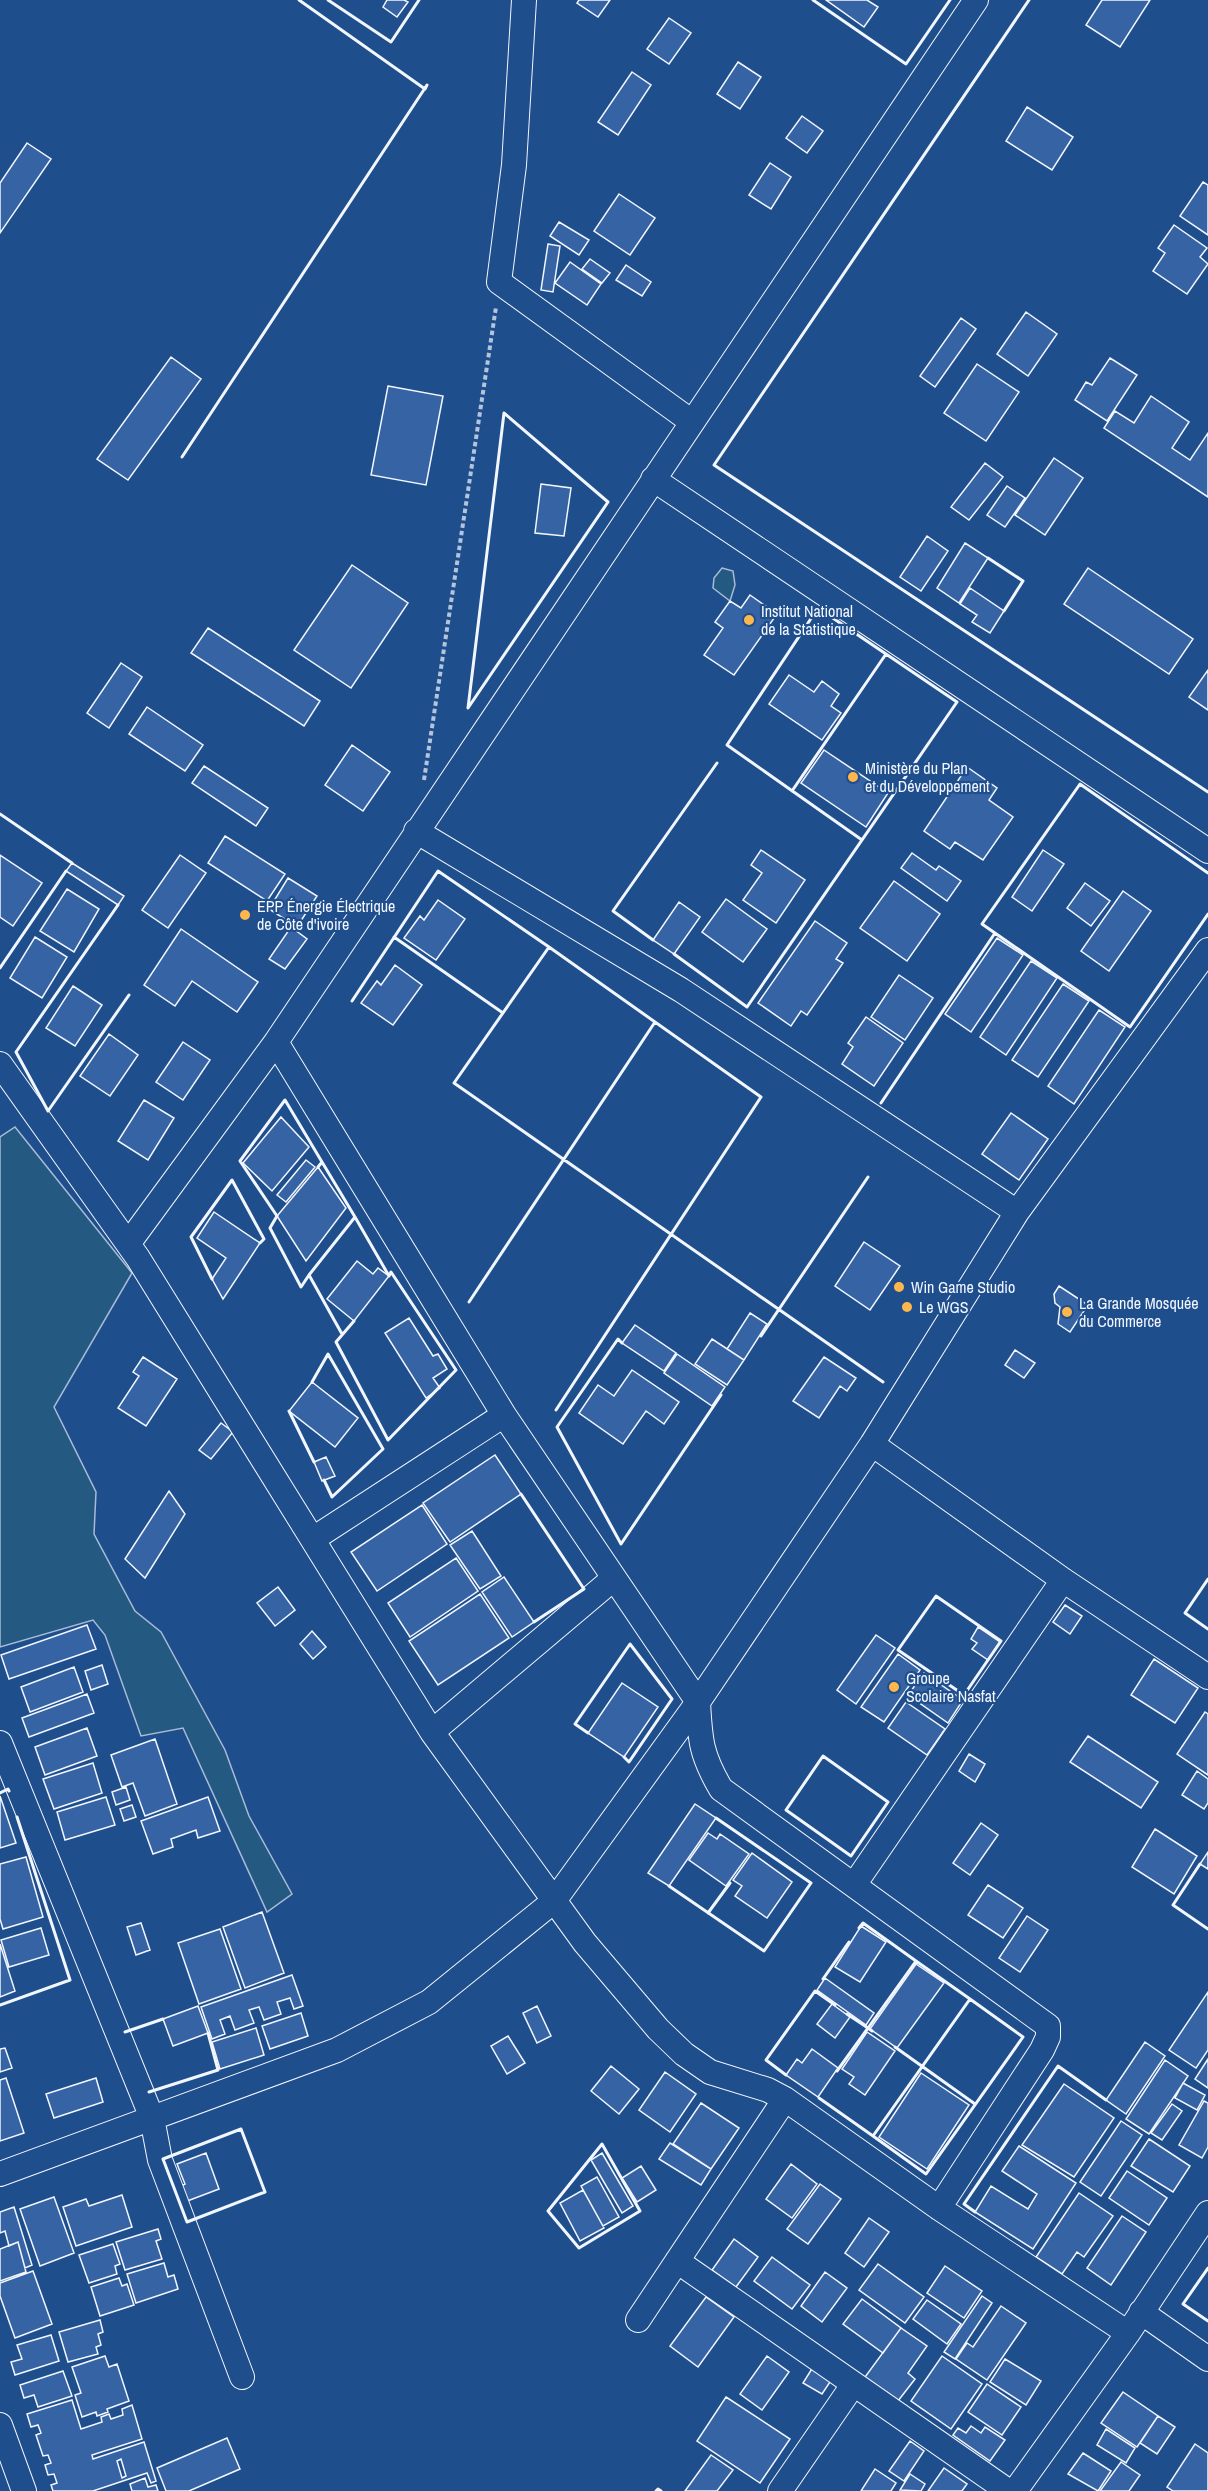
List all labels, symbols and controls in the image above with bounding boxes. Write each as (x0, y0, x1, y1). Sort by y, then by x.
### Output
place label: Institut National de la Statistique (761, 600, 856, 640)
marker: Institut National de la Statistique (742, 613, 756, 627)
place label: Ministère du Plan et du Développement (865, 757, 990, 797)
marker: Ministère du Plan et du Développement (846, 770, 860, 784)
place label: EPP Énergie Électrique de Côte d'ivoire (257, 895, 395, 935)
marker: EPP Énergie Électrique de Côte d'ivoire (238, 908, 252, 922)
place label: Win Game Studio (911, 1276, 1015, 1298)
marker: Win Game Studio (892, 1280, 906, 1294)
place label: La Grande Mosquée du Commerce (1079, 1292, 1199, 1332)
place label: Le WGS (919, 1296, 969, 1318)
marker: Le WGS (900, 1300, 914, 1314)
marker: La Grande Mosquée du Commerce (1060, 1305, 1074, 1319)
place label: Groupe Scolaire Nasfat (906, 1667, 996, 1707)
marker: Groupe Scolaire Nasfat (887, 1680, 901, 1694)

